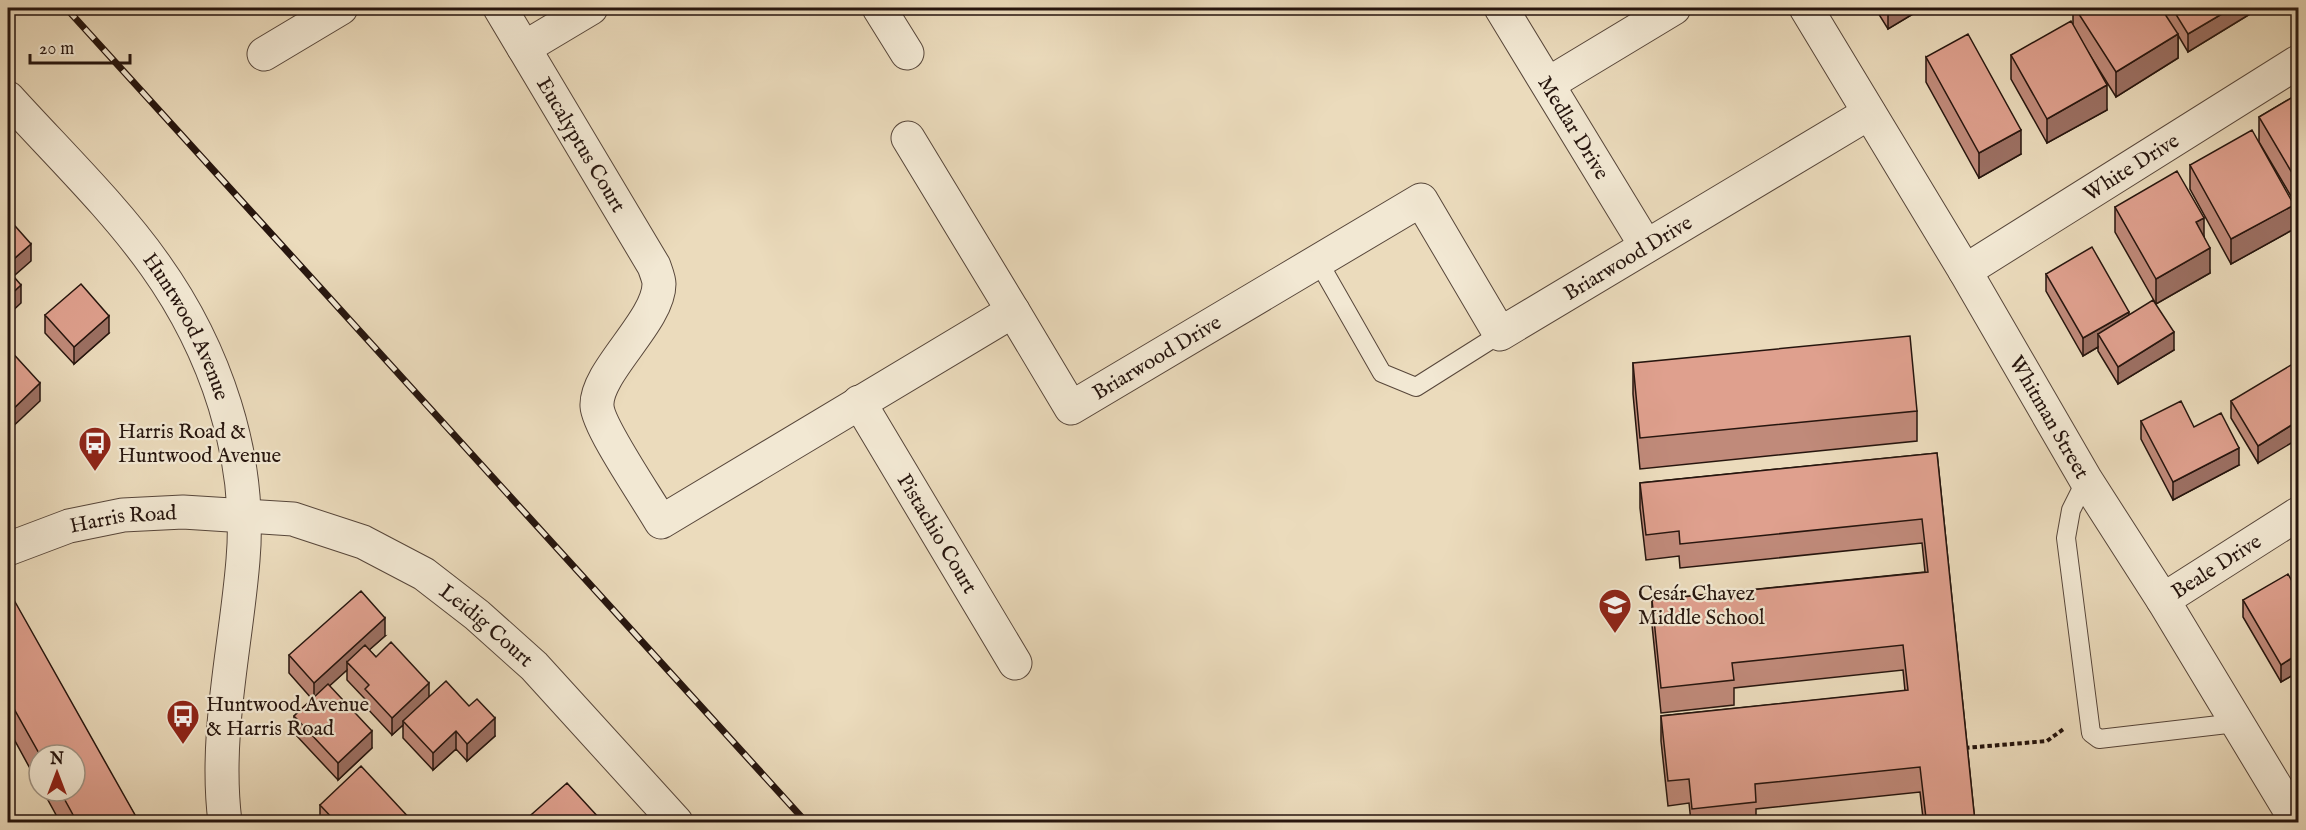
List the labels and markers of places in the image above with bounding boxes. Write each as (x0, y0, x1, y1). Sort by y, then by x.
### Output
place label: Harris Road & Huntwood Avenue (118, 419, 282, 470)
bus stop icon: Harris Road & Huntwood Avenue (77, 425, 113, 472)
place label: Cesár Chavez Middle School (1638, 581, 1765, 632)
school or university icon: Cesár Chavez Middle School (1597, 587, 1633, 634)
place label: Huntwood Avenue & Harris Road (206, 692, 370, 743)
bus stop icon: Huntwood Avenue & Harris Road (165, 698, 201, 745)

